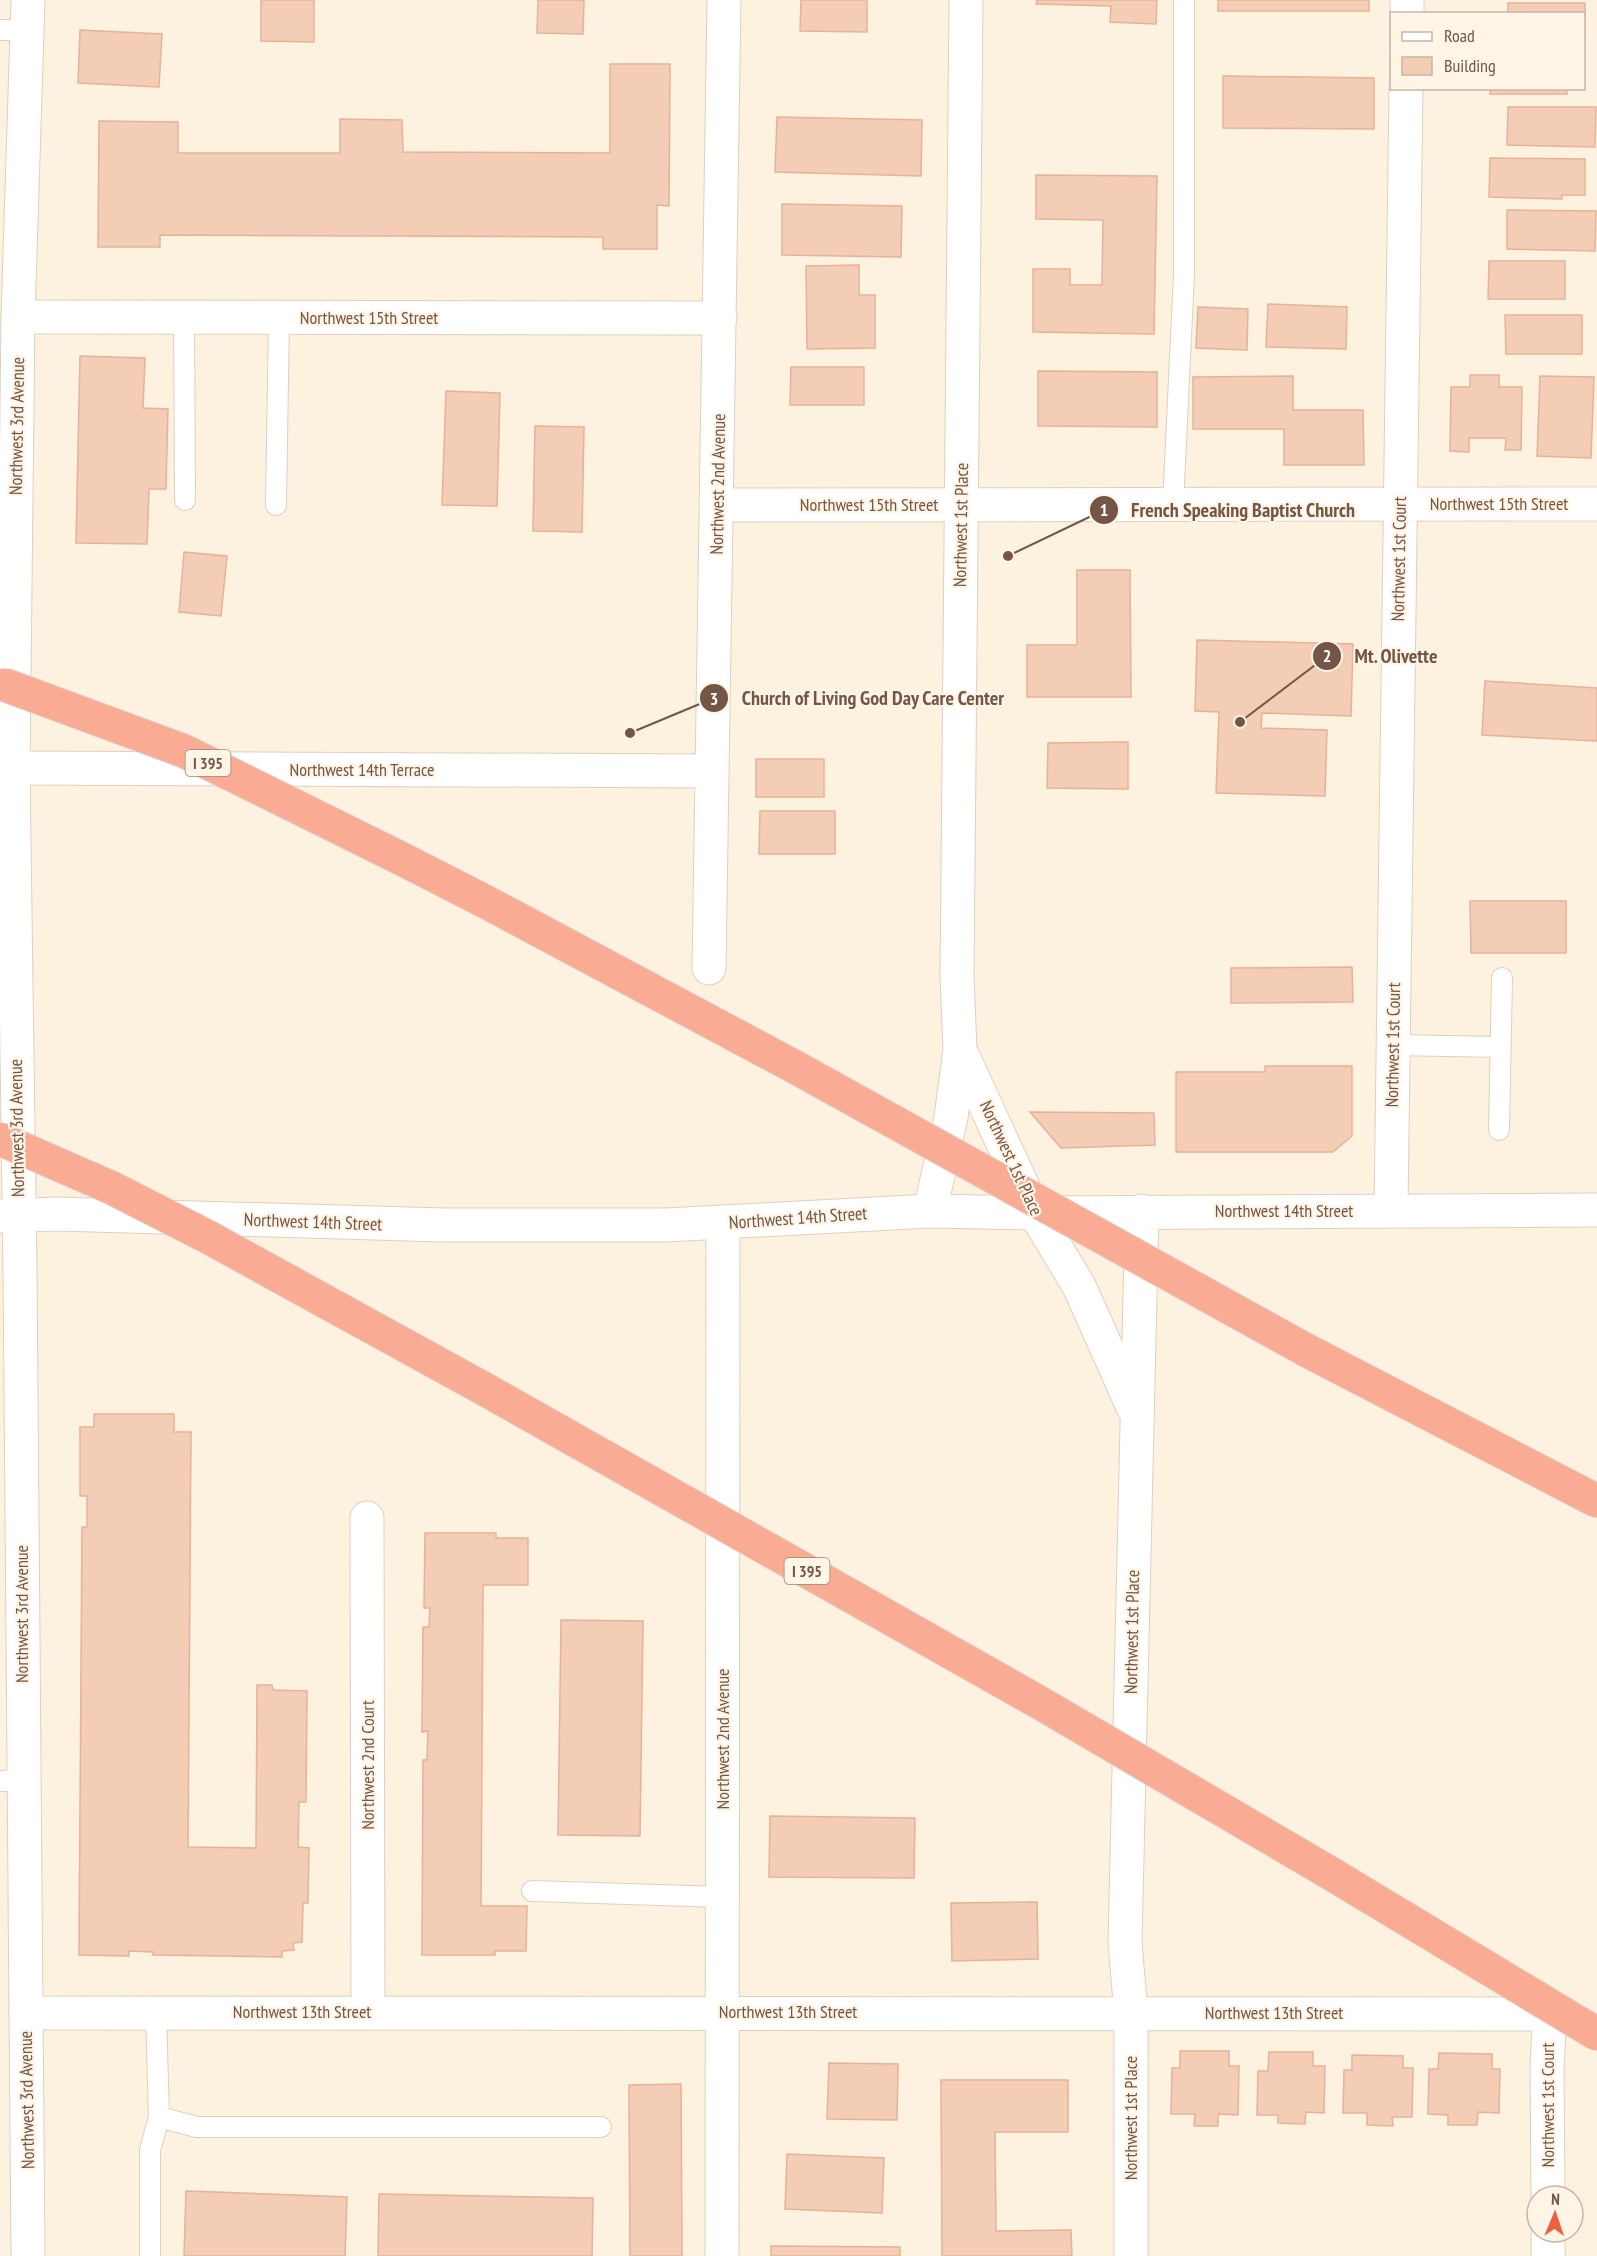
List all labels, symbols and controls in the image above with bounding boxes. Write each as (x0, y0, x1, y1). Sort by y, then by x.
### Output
legend (1390, 12, 1585, 90)
text: Road (1444, 24, 1475, 47)
text: Building (1444, 54, 1496, 77)
street label: Northwest 15th Street (300, 306, 438, 329)
street label: Northwest 3rd Avenue (4, 357, 29, 495)
street label: Northwest 2nd Avenue (705, 413, 730, 555)
street label: Northwest 1st Place (948, 463, 973, 587)
callout: French Speaking Baptist Church (1089, 491, 1367, 529)
street label: Northwest 15th Street (1430, 492, 1568, 515)
street label: Northwest 15th Street (800, 493, 938, 516)
street label: Northwest 1st Court (1386, 496, 1411, 622)
text: French Speaking Baptist Church (1131, 497, 1355, 523)
text: 1 (1100, 498, 1108, 521)
callout: Mt. Olivette (1312, 637, 1450, 675)
text: Mt. Olivette (1355, 643, 1437, 669)
text: 2 (1323, 644, 1331, 667)
callout: Church of Living God Day Care Center (699, 679, 1017, 717)
text: Church of Living God Day Care Center (742, 685, 1004, 711)
text: 3 (710, 687, 718, 710)
road number: I 395 (186, 750, 230, 776)
street label: Northwest 14th Terrace (289, 758, 435, 781)
street label: Northwest 1st Court (1380, 982, 1405, 1108)
street label: Northwest 3rd Avenue (4, 1059, 29, 1197)
street label: Northwest 1st Place (975, 1097, 1048, 1219)
street label: Northwest 14th Street (1215, 1199, 1353, 1222)
street label: Northwest 14th Street (728, 1201, 868, 1234)
street label: Northwest 14th Street (243, 1208, 383, 1235)
street label: Northwest 3rd Avenue (10, 1545, 33, 1683)
road number: I 395 (784, 1558, 830, 1584)
street label: Northwest 1st Place (1119, 1570, 1144, 1694)
street label: Northwest 2nd Avenue (711, 1668, 734, 1810)
street label: Northwest 2nd Court (356, 1700, 379, 1830)
street label: Northwest 13th Street (233, 2000, 371, 2023)
street label: Northwest 13th Street (719, 2000, 857, 2023)
street label: Northwest 13th Street (1205, 2001, 1343, 2024)
street label: Northwest 3rd Avenue (14, 2031, 39, 2169)
street label: Northwest 1st Court (1536, 2042, 1559, 2168)
street label: Northwest 1st Place (1119, 2056, 1142, 2180)
north arrow (1525, 2184, 1585, 2244)
text: N (1551, 2189, 1560, 2209)

